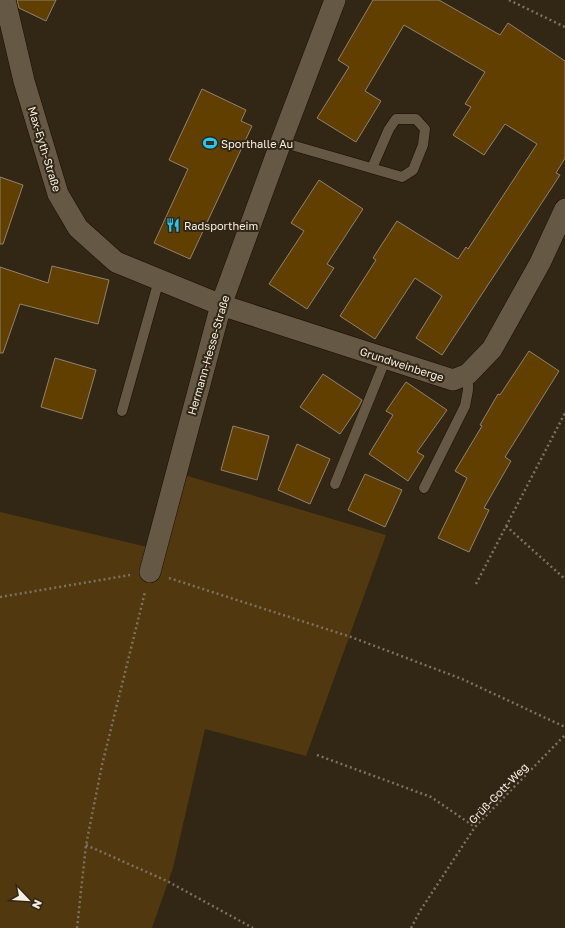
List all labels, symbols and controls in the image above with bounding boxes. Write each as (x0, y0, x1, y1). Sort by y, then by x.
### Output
street label: Max-Eyth-Straße (26, 105, 64, 193)
sports icon: Sporthalle Au (202, 135, 218, 151)
place label: Sporthalle Au (221, 137, 293, 150)
restaurant icon: Radsportheim (165, 217, 181, 233)
place label: Radsportheim (184, 219, 258, 232)
street label: Hermann-Hesse-Straße (185, 294, 231, 416)
street label: Grundweinberge (358, 344, 446, 384)
street label: Grüß-Gott-Weg (466, 760, 530, 826)
north arrow (8, 880, 48, 920)
text: N (30, 898, 45, 911)

